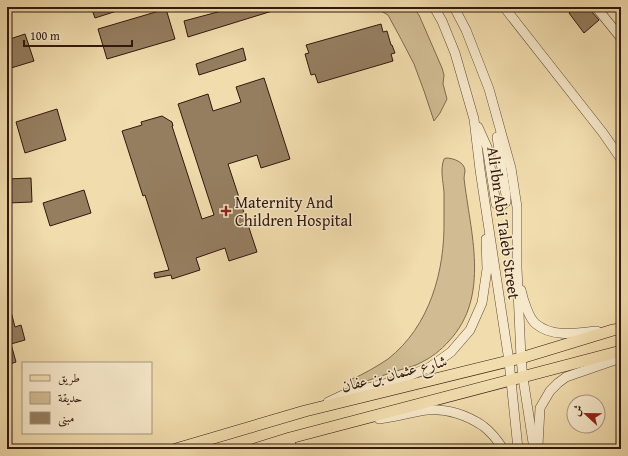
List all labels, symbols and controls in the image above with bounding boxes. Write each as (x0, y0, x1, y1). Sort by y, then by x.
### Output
scale bar (24, 22, 132, 48)
text: 100 m (30, 27, 60, 44)
street label: Ali Ibn Abi Taleb Street (481, 145, 527, 301)
place label: Maternity And Children Hospital (235, 190, 353, 232)
marker: Maternity And Children Hospital (220, 205, 232, 217)
street label: شارع عثمان بن عفان (338, 348, 450, 400)
legend (22, 362, 152, 434)
text: طريق (58, 369, 80, 386)
text: حديقة (58, 389, 82, 406)
north arrow (566, 394, 606, 434)
text: ش (567, 402, 586, 418)
text: مبنى (58, 409, 74, 427)

